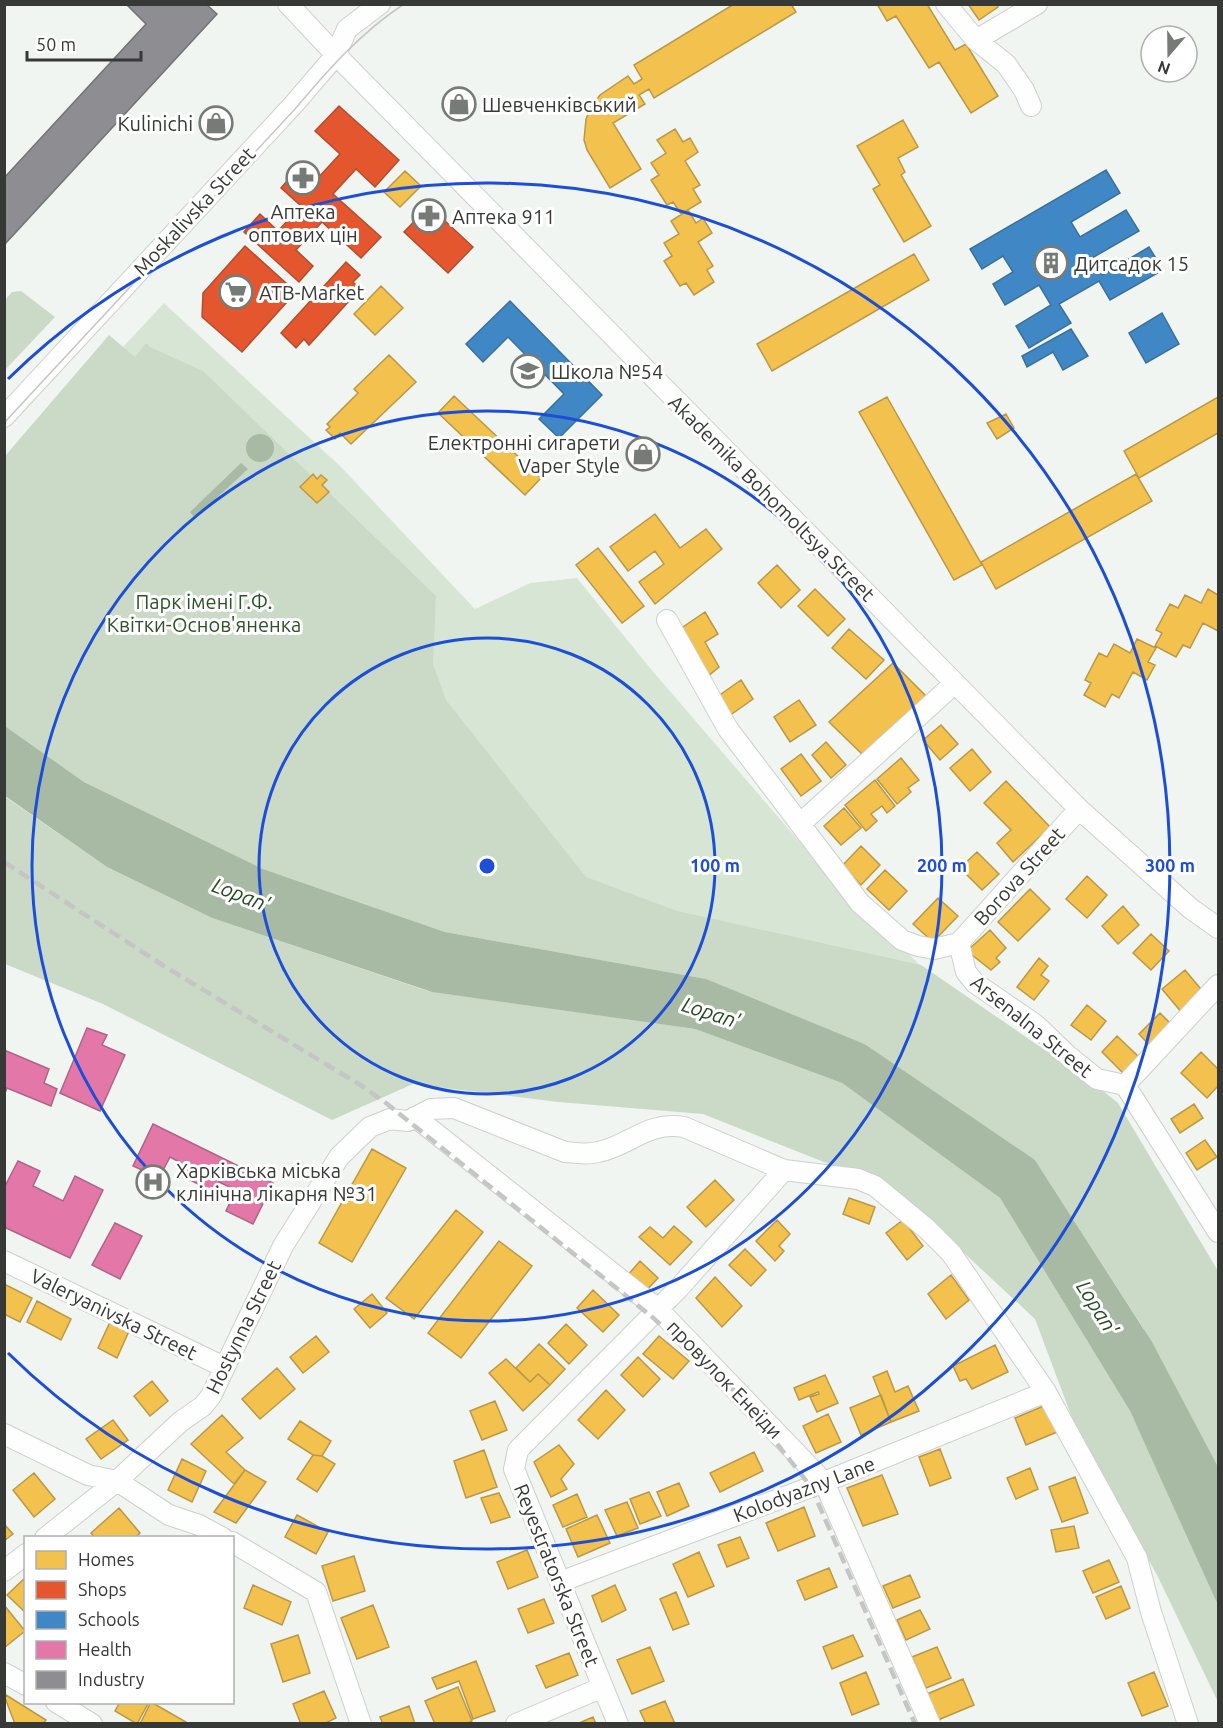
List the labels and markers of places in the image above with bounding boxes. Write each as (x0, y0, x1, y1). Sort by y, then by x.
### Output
shop icon: Шевченківський (441, 86, 477, 122)
place label: Шевченківський (482, 93, 637, 116)
shop icon: Kulinichi (198, 105, 234, 141)
place label: Kulinichi (118, 112, 193, 135)
pharmacy icon: Аптека оптових цін (285, 160, 321, 196)
pharmacy icon: Аптека 911 (411, 198, 447, 234)
place label: Аптека оптових цін (248, 200, 358, 246)
place label: Аптека 911 (452, 205, 555, 228)
building icon: Дитсадок 15 (1033, 245, 1069, 281)
place label: Дитсадок 15 (1074, 252, 1189, 275)
supermarket icon: ATB-Market (218, 274, 254, 310)
place label: ATB-Market (259, 281, 365, 304)
school or university icon: Школа №54 (510, 353, 546, 389)
place label: Школа №54 (551, 360, 663, 383)
place label: Електронні сигарети Vaper Style (428, 431, 620, 477)
shop icon: Електронні сигарети Vaper Style (625, 436, 661, 472)
centre of rings (477, 856, 497, 876)
place label: Харківська міська клінічна лікарня №31 (176, 1159, 377, 1205)
hospital icon: Харківська міська клінічна лікарня №31 (135, 1164, 171, 1200)

